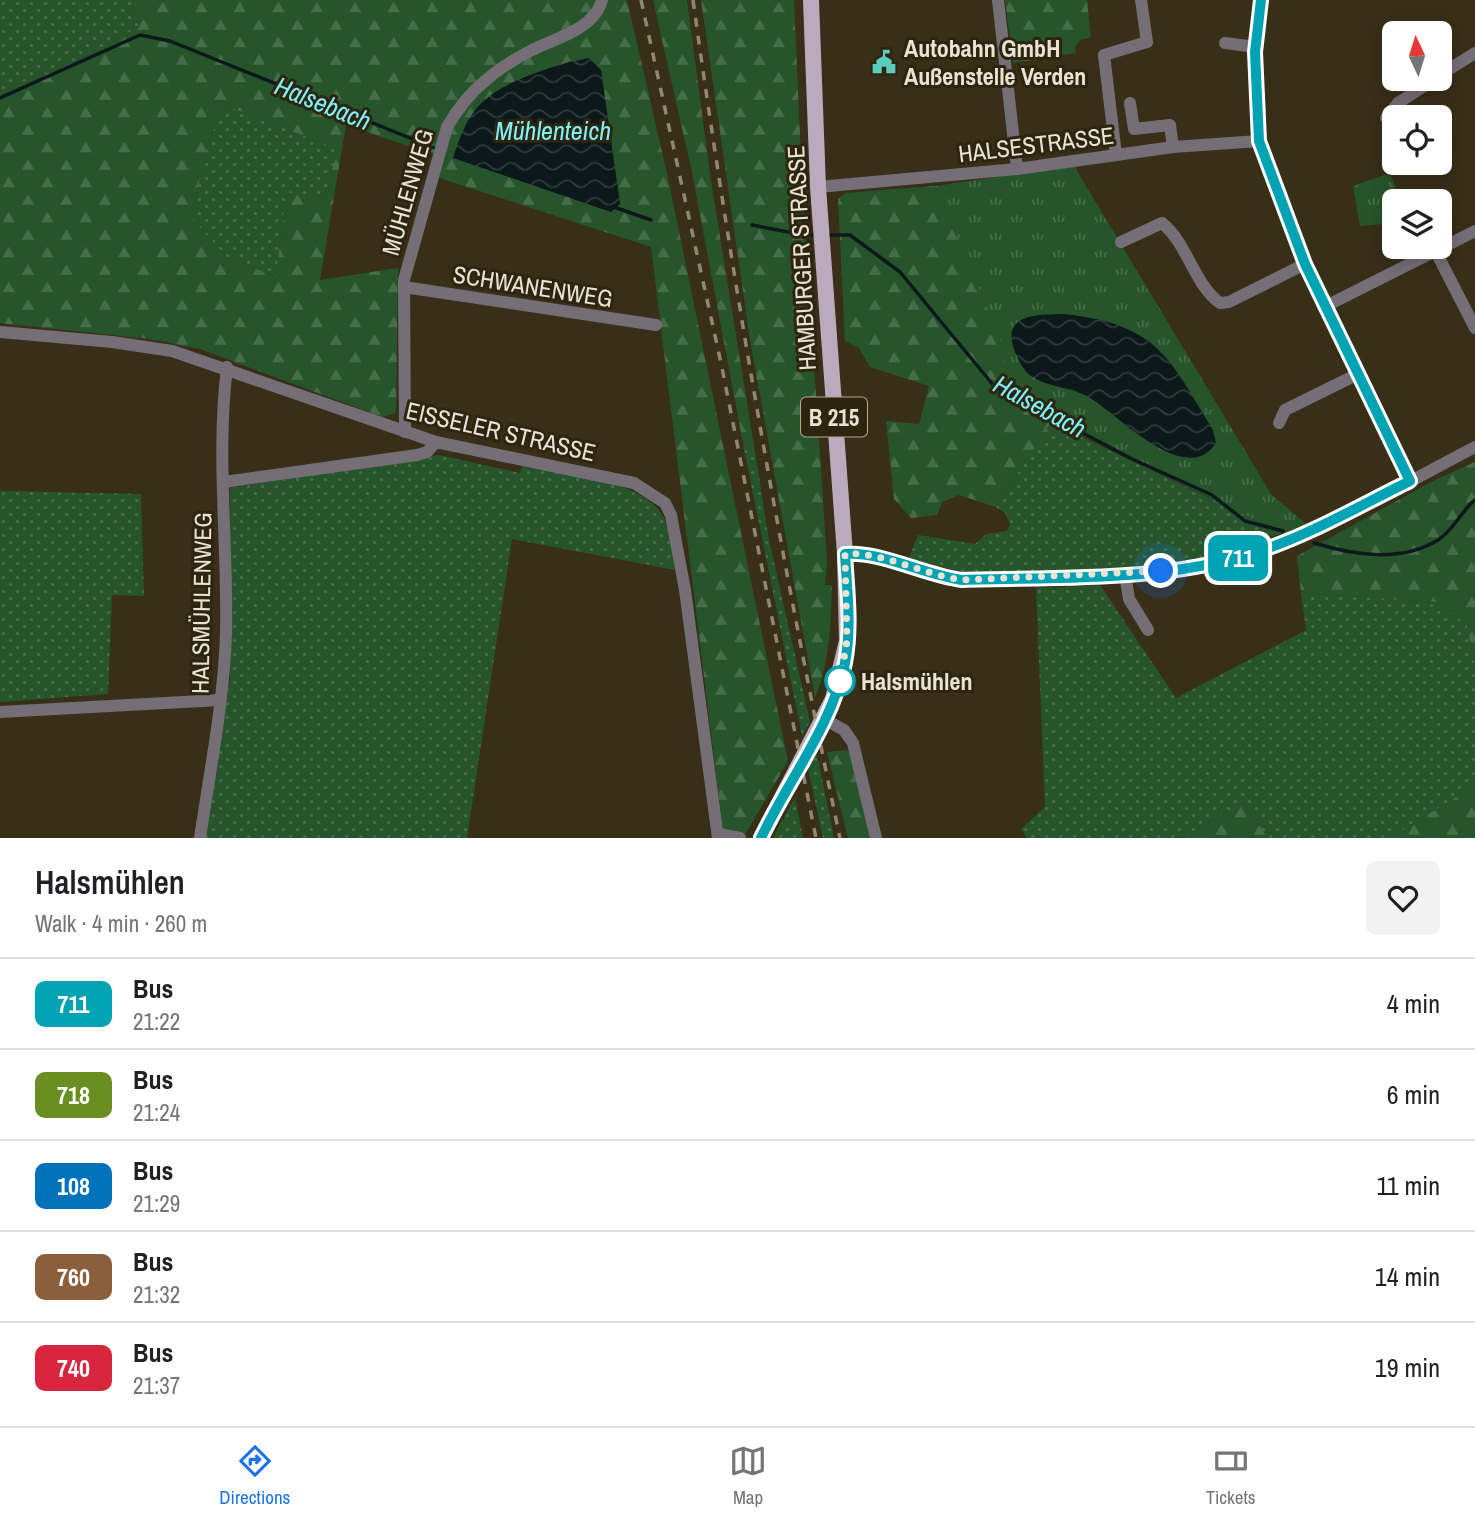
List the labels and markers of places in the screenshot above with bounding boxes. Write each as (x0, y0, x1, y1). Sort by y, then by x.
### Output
place label: Autobahn GmbH Außenstelle Verden (904, 32, 1086, 92)
public building icon: Autobahn GmbH Außenstelle Verden (870, 48, 898, 76)
place label: Halsmühlen (861, 665, 973, 697)
marker: Halsmühlen (825, 666, 855, 696)

